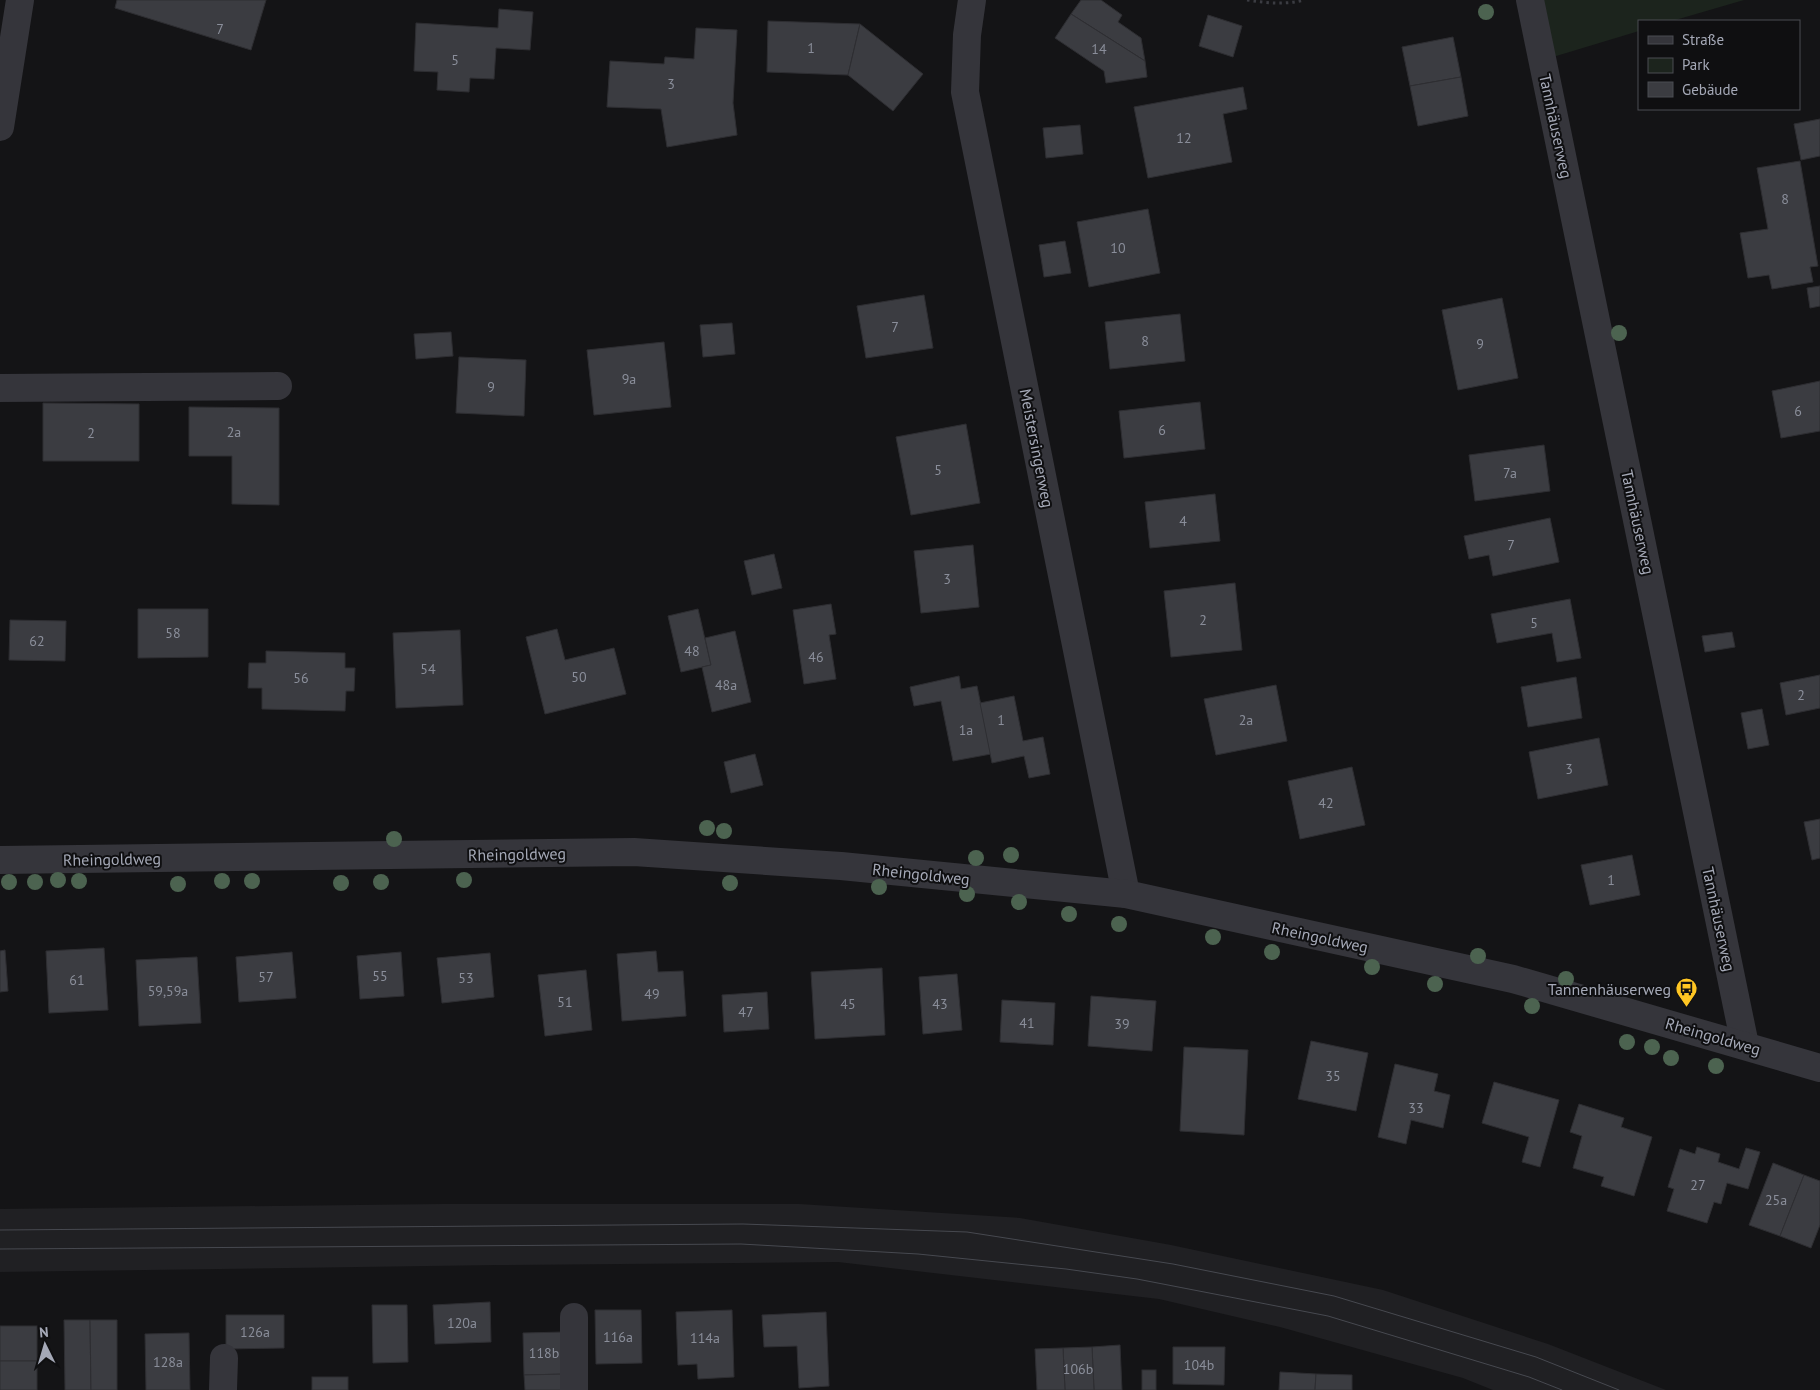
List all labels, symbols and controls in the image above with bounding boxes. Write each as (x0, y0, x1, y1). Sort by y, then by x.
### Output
house number: 7 (216, 20, 224, 38)
legend (1638, 20, 1800, 110)
text: Straße (1682, 30, 1724, 49)
house number: 1 (807, 39, 815, 57)
house number: 14 (1091, 40, 1107, 58)
house number: 5 (451, 51, 459, 69)
text: Park (1682, 55, 1710, 74)
street label: Tannhäuserweg (1535, 72, 1577, 180)
house number: 3 (667, 75, 675, 93)
text: Gebäude (1682, 80, 1738, 99)
house number: 12 (1176, 129, 1192, 147)
house number: 8 (1781, 190, 1789, 208)
house number: 10 (1110, 239, 1126, 257)
house number: 7 (891, 318, 899, 336)
house number: 8 (1141, 332, 1149, 350)
house number: 9 (1476, 335, 1484, 353)
house number: 9a (622, 370, 636, 388)
house number: 9 (487, 378, 495, 396)
street label: Meistersingerweg (1016, 387, 1058, 509)
house number: 6 (1794, 402, 1802, 420)
house number: 6 (1158, 421, 1166, 439)
house number: 2a (227, 423, 241, 441)
house number: 2 (87, 424, 95, 442)
house number: 5 (934, 461, 942, 479)
house number: 7a (1503, 464, 1517, 482)
street label: Tannhäuserweg (1617, 468, 1659, 576)
house number: 4 (1179, 512, 1187, 530)
house number: 7 (1507, 536, 1515, 554)
house number: 3 (943, 570, 951, 588)
house number: 2 (1199, 611, 1207, 629)
house number: 5 (1530, 614, 1538, 632)
house number: 58 (165, 624, 181, 642)
house number: 62 (29, 632, 45, 650)
house number: 48 (684, 642, 700, 660)
house number: 46 (808, 648, 824, 666)
house number: 54 (420, 660, 436, 678)
house number: 50 (571, 668, 587, 686)
house number: 56 (293, 669, 309, 687)
house number: 48a (715, 676, 737, 694)
house number: 2 (1797, 686, 1805, 704)
house number: 1 (997, 711, 1005, 729)
house number: 2a (1239, 711, 1253, 729)
house number: 1a (959, 721, 973, 739)
house number: 3 (1565, 760, 1573, 778)
house number: 42 (1318, 794, 1334, 812)
street label: Rheingoldweg (468, 843, 566, 865)
street label: Rheingoldweg (63, 848, 161, 870)
street label: Rheingoldweg (871, 859, 971, 889)
street label: Tannhäuserweg (1698, 865, 1740, 973)
house number: 1 (1607, 871, 1615, 889)
street label: Rheingoldweg (1270, 917, 1370, 957)
house number: 55 (372, 967, 388, 985)
house number: 57 (258, 968, 274, 986)
house number: 53 (458, 969, 474, 987)
house number: 61 (69, 971, 85, 989)
bus stop icon: Tannenhäuserweg (1675, 977, 1699, 1008)
place label: Tannenhäuserweg (1548, 979, 1671, 999)
house number: 59,59a (148, 982, 188, 1000)
house number: 49 (644, 985, 660, 1003)
house number: 51 (557, 993, 573, 1011)
house number: 45 (840, 995, 856, 1013)
house number: 43 (932, 995, 948, 1013)
house number: 47 (738, 1003, 754, 1021)
street label: Rheingoldweg (1663, 1013, 1763, 1059)
house number: 41 (1019, 1014, 1035, 1032)
house number: 39 (1114, 1015, 1130, 1033)
house number: 35 (1325, 1067, 1341, 1085)
house number: 33 (1408, 1099, 1424, 1117)
house number: 27 (1690, 1176, 1706, 1194)
house number: 25a (1765, 1191, 1787, 1209)
house number: 120a (447, 1314, 477, 1332)
north arrow (20, 1320, 70, 1370)
text: N (38, 1323, 49, 1341)
house number: 126a (240, 1323, 270, 1341)
house number: 116a (603, 1328, 633, 1346)
house number: 114a (690, 1329, 720, 1347)
house number: 118b (529, 1344, 559, 1362)
house number: 128a (153, 1353, 183, 1371)
house number: 104b (1184, 1356, 1214, 1374)
house number: 106b (1063, 1360, 1093, 1378)

